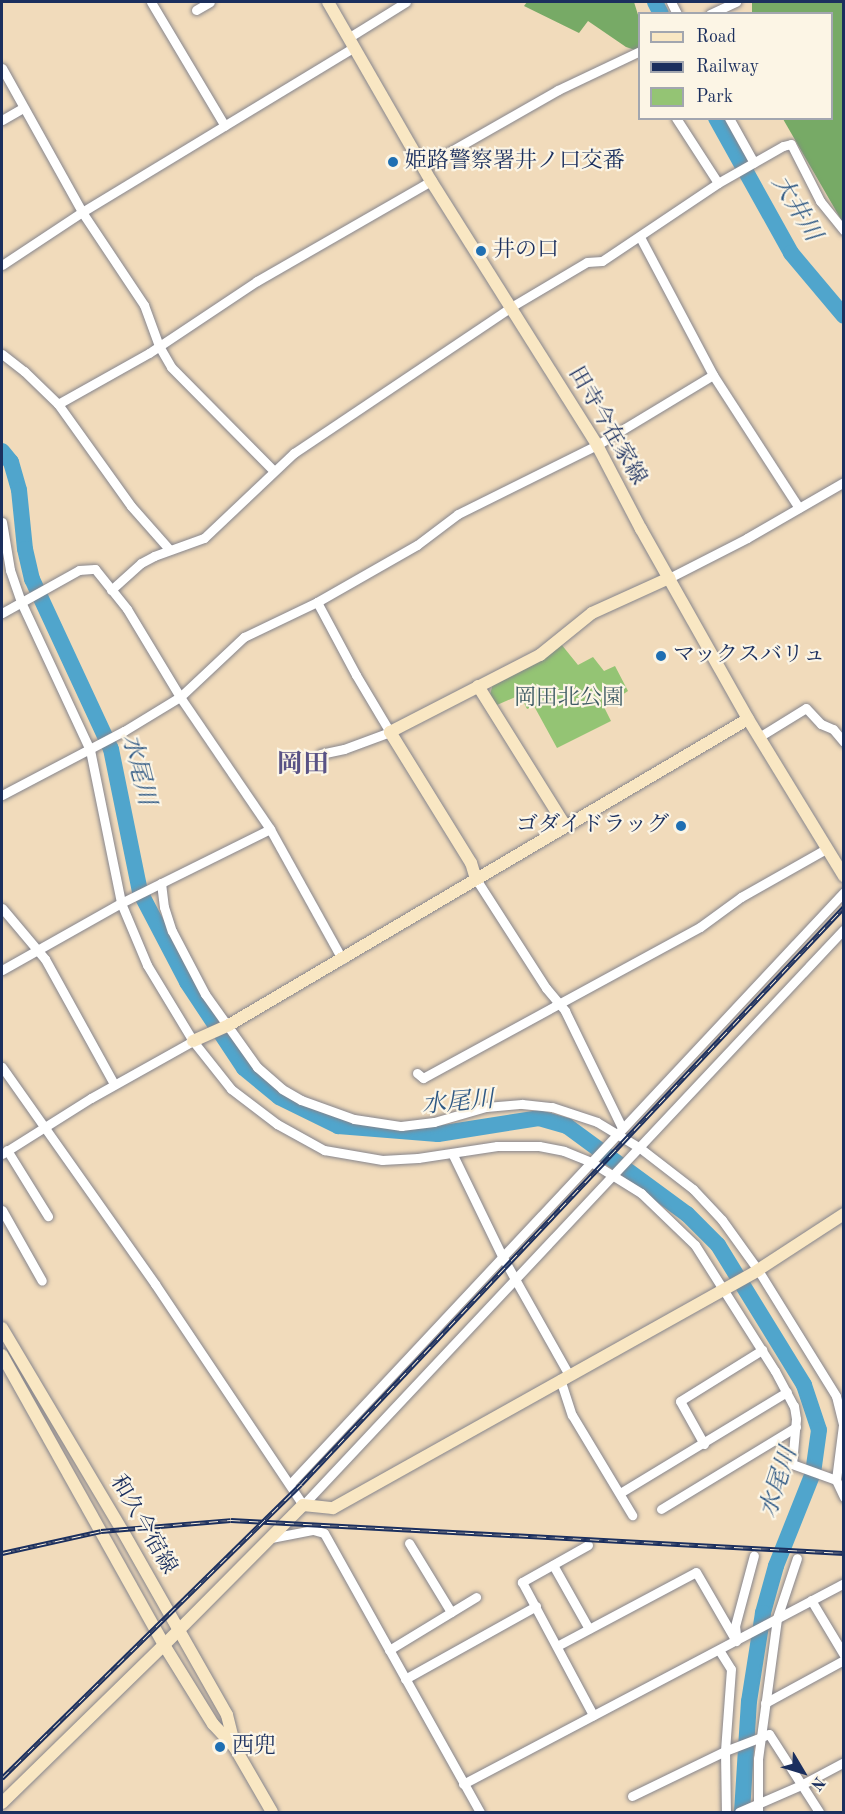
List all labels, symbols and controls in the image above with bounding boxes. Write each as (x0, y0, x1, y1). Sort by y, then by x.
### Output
legend (638, 12, 833, 120)
text: Road (696, 28, 736, 46)
text: Railway (696, 58, 759, 76)
text: Park (696, 88, 733, 106)
place label: 姫路警察署井ノ口交番 (405, 149, 625, 175)
marker: 姫路警察署井ノ口交番 (386, 155, 400, 169)
water label: 大井川 (764, 171, 826, 247)
place label: 井の口 (493, 238, 559, 264)
marker: 井の口 (474, 244, 488, 258)
street label: 田寺今在家線 (563, 362, 651, 490)
place label: マックスバリュ (673, 643, 827, 669)
marker: マックスバリュ (654, 649, 668, 663)
park label: 岡田北公園 (514, 686, 624, 712)
water label: 水尾川 (114, 732, 160, 808)
district label: 岡田 (277, 750, 329, 782)
place label: ゴダイドラッグ (515, 813, 669, 839)
marker: ゴダイドラッグ (674, 819, 688, 833)
water label: 水尾川 (421, 1087, 495, 1121)
water label: 水尾川 (755, 1444, 805, 1522)
street label: 和久今宿線 (104, 1471, 182, 1579)
place label: 西兜 (232, 1734, 276, 1760)
marker: 西兜 (213, 1740, 227, 1754)
north arrow (773, 1742, 833, 1802)
text: N (807, 1773, 827, 1793)

